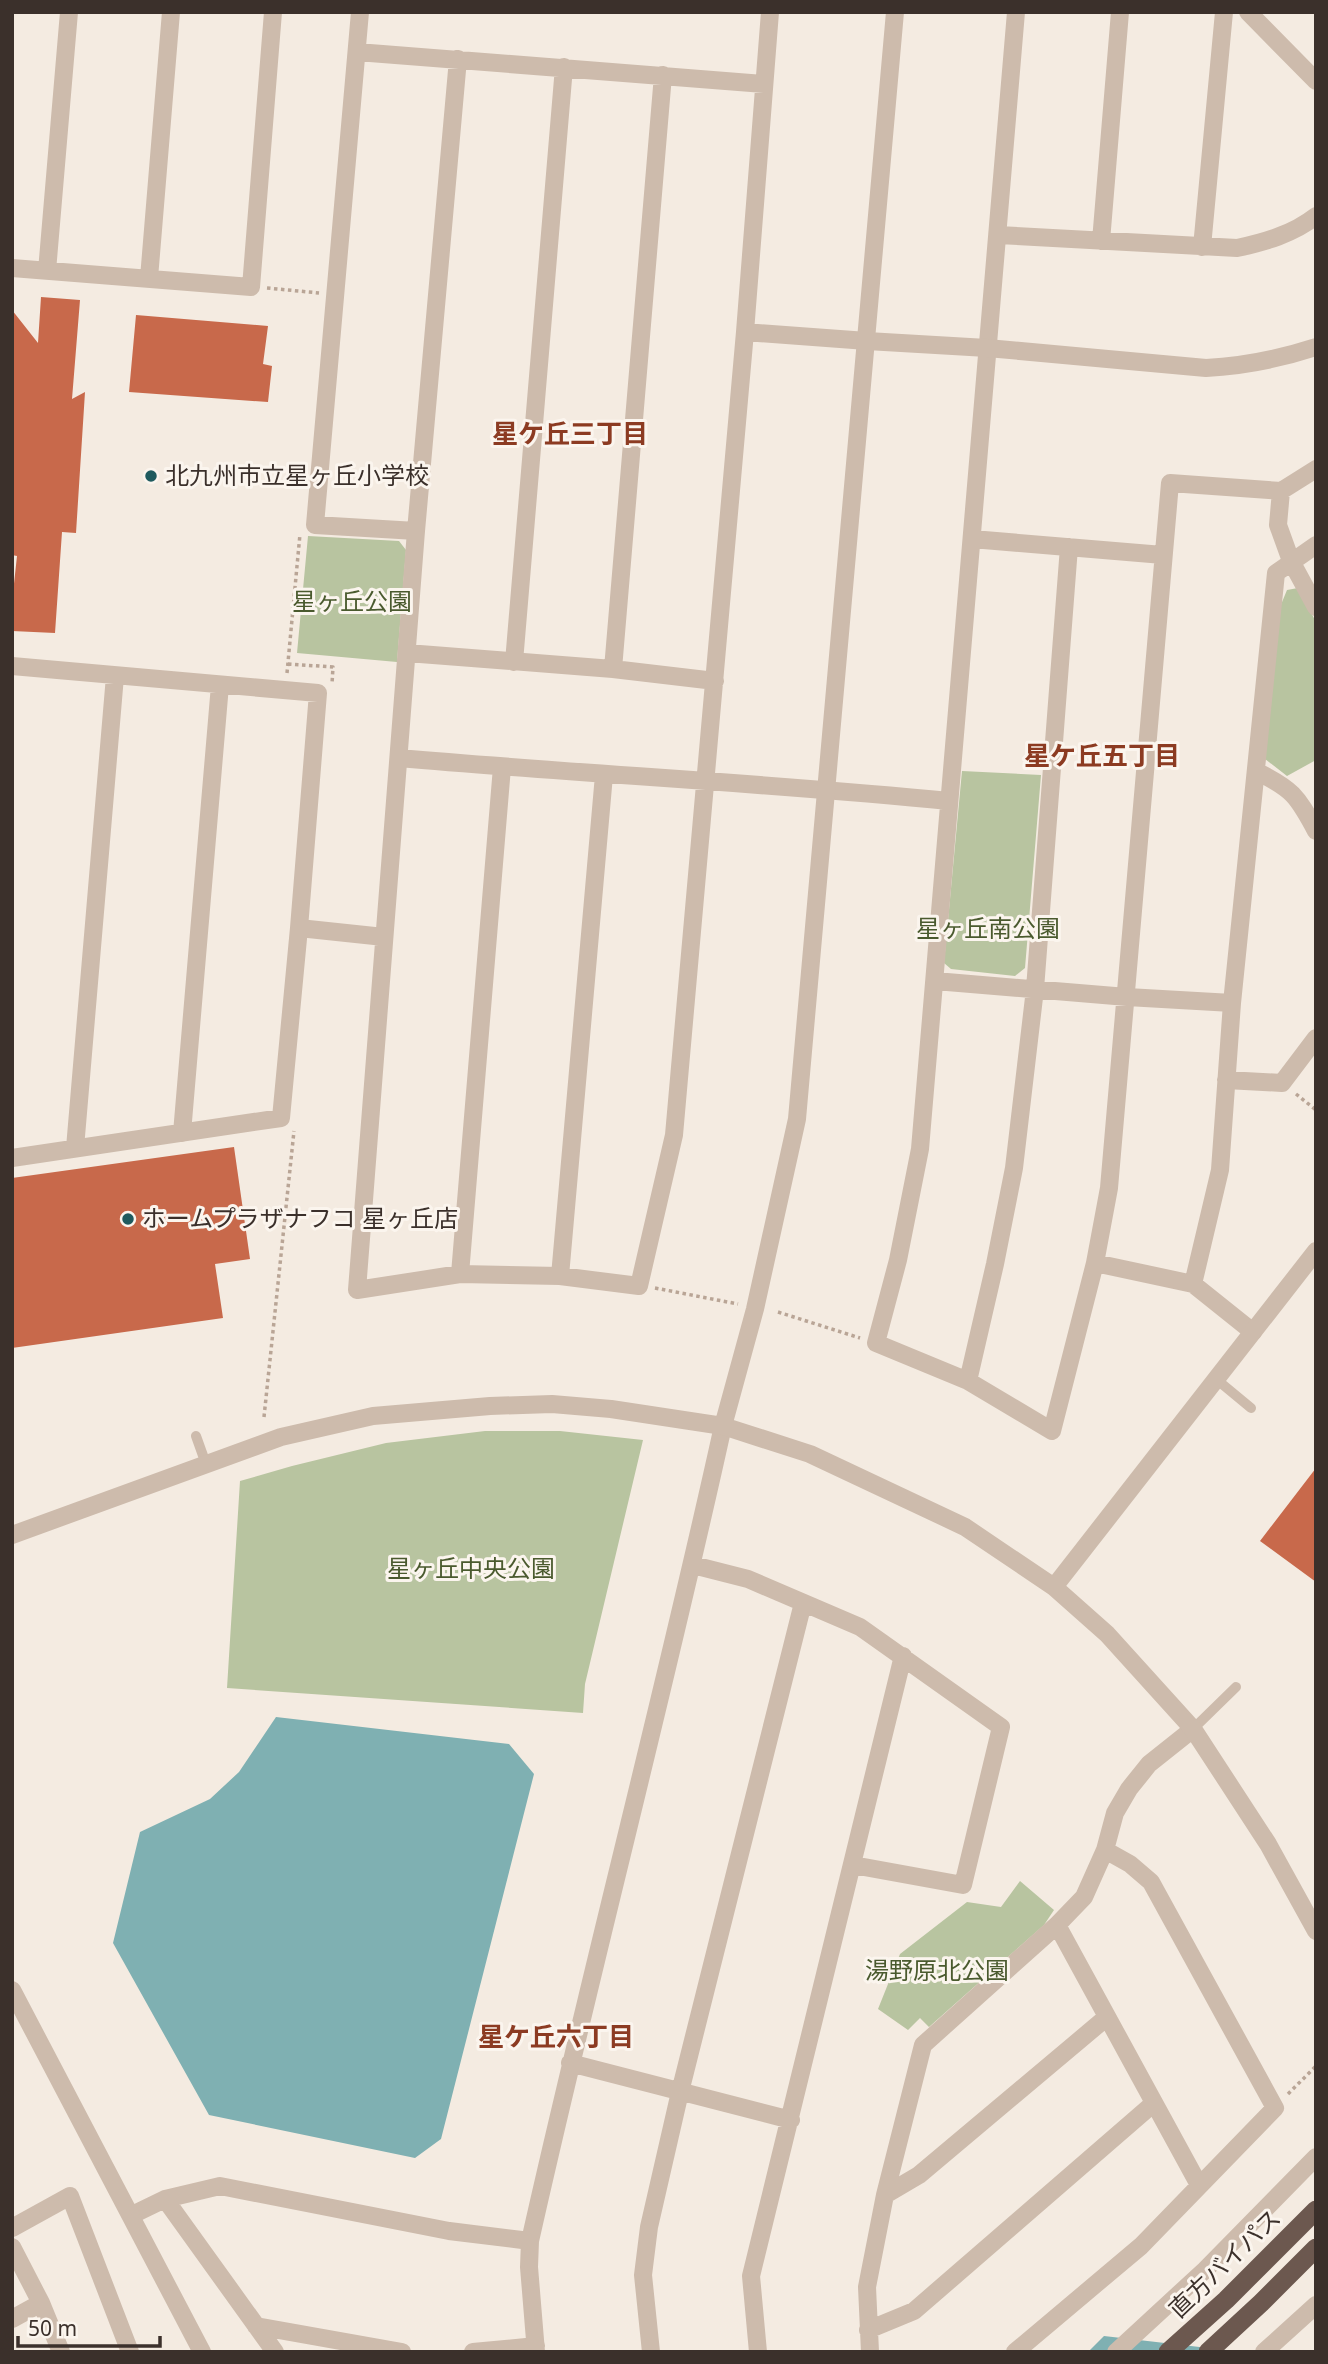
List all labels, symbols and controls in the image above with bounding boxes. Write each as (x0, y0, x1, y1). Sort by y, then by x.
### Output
district label: 星ケ丘三丁目 (492, 415, 648, 451)
place label: 北九州市立星ヶ丘小学校 (165, 458, 429, 491)
marker: 北九州市立星ヶ丘小学校 (143, 468, 159, 484)
park label: 星ヶ丘公園 (292, 584, 412, 617)
district label: 星ケ丘五丁目 (1024, 737, 1180, 773)
park label: 星ヶ丘南公園 (916, 911, 1060, 944)
place label: ホームプラザナフコ 星ヶ丘店 (142, 1201, 458, 1234)
marker: ホームプラザナフコ 星ヶ丘店 (120, 1211, 136, 1227)
park label: 星ヶ丘中央公園 (387, 1551, 555, 1584)
park label: 湯野原北公園 (865, 1953, 1009, 1986)
district label: 星ケ丘六丁目 (478, 2018, 634, 2054)
street label: 直方バイパス (1161, 2201, 1287, 2325)
scale bar (18, 2304, 159, 2348)
text: 50 m (28, 2314, 77, 2342)

